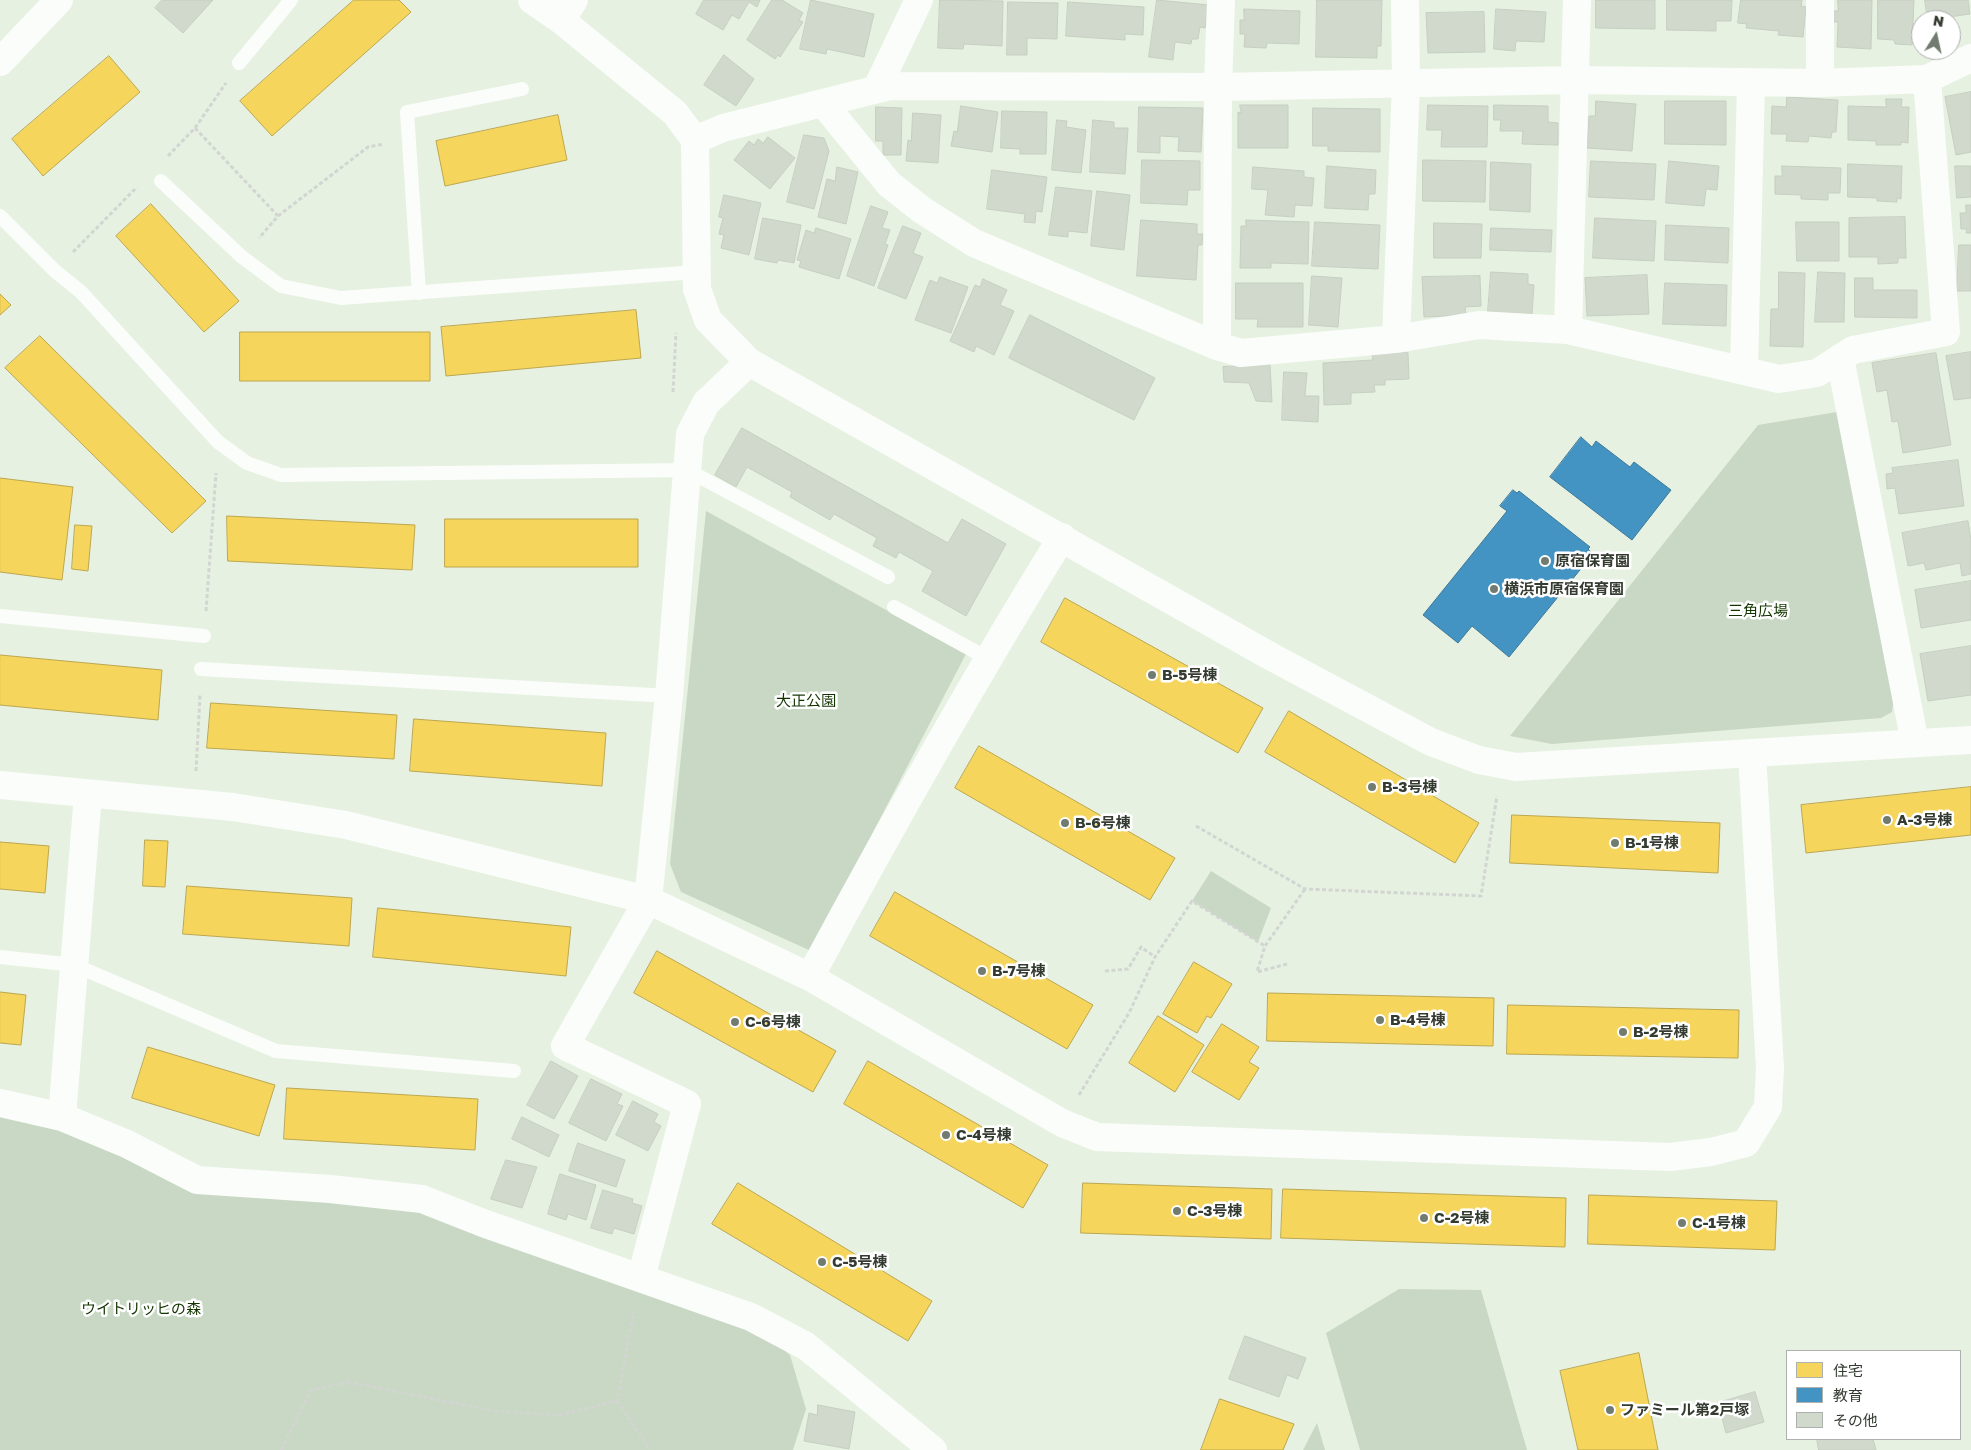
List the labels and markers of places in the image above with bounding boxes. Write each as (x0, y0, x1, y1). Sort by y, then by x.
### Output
place label: 原宿保育園 (1555, 552, 1630, 570)
marker: 原宿保育園 (1539, 555, 1551, 567)
place label: 横浜市原宿保育園 (1504, 580, 1624, 598)
marker: 横浜市原宿保育園 (1488, 583, 1500, 595)
place label: B-5号棟 (1162, 666, 1217, 684)
marker: B-5号棟 (1146, 669, 1158, 681)
place label: B-3号棟 (1382, 778, 1437, 796)
marker: B-3号棟 (1366, 781, 1378, 793)
place label: A-3号棟 (1897, 811, 1952, 829)
place label: B-6号棟 (1075, 814, 1131, 832)
marker: A-3号棟 (1881, 814, 1893, 826)
marker: B-6号棟 (1059, 817, 1071, 829)
place label: B-1号棟 (1625, 834, 1679, 852)
marker: B-1号棟 (1609, 837, 1621, 849)
place label: B-7号棟 (992, 962, 1046, 980)
marker: B-7号棟 (976, 965, 988, 977)
place label: B-4号棟 (1390, 1011, 1446, 1029)
place label: C-6号棟 (745, 1013, 801, 1031)
marker: B-4号棟 (1374, 1014, 1386, 1026)
marker: C-6号棟 (729, 1016, 741, 1028)
place label: B-2号棟 (1633, 1023, 1688, 1041)
marker: B-2号棟 (1617, 1026, 1629, 1038)
place label: C-4号棟 (956, 1126, 1012, 1144)
marker: C-4号棟 (940, 1129, 952, 1141)
place label: C-3号棟 (1187, 1202, 1242, 1220)
marker: C-3号棟 (1171, 1205, 1183, 1217)
place label: C-2号棟 (1434, 1209, 1489, 1227)
marker: C-2号棟 (1418, 1212, 1430, 1224)
place label: C-1号棟 (1692, 1214, 1746, 1232)
marker: C-1号棟 (1676, 1217, 1688, 1229)
place label: C-5号棟 (832, 1253, 887, 1271)
marker: C-5号棟 (816, 1256, 828, 1268)
place label: ファミール第2戸塚 (1620, 1401, 1749, 1419)
marker: ファミール第2戸塚 (1604, 1404, 1616, 1416)

